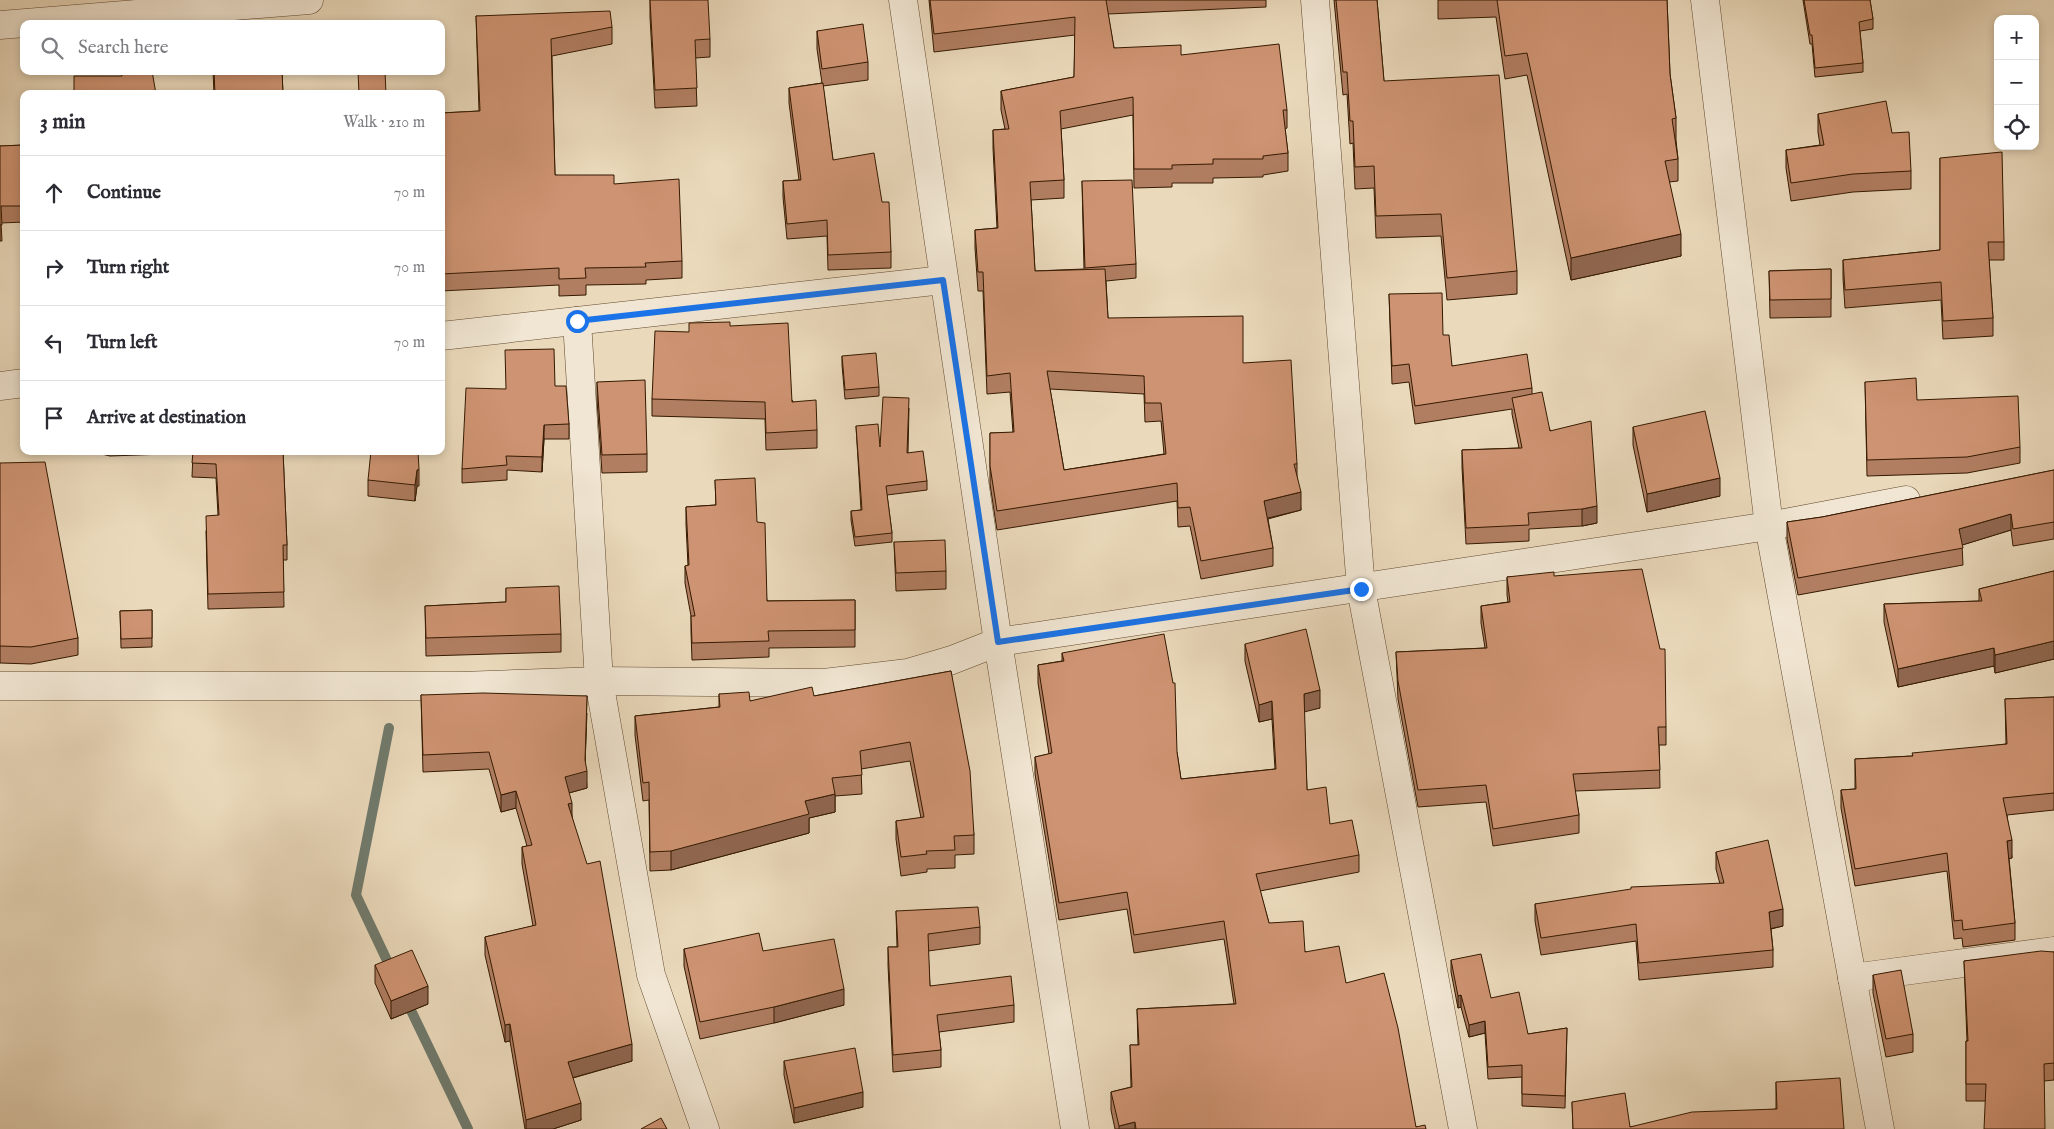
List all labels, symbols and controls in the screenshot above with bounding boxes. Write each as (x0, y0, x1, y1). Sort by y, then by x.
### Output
map controls (1994, 15, 2039, 150)
button: + (1994, 15, 2039, 60)
search box (20, 20, 445, 75)
icon: search (38, 34, 66, 62)
text: Search here (78, 36, 169, 60)
button: − (1994, 60, 2039, 105)
button: locate (1994, 105, 2039, 150)
text: 3 min (40, 109, 85, 136)
text: Walk · 210 m (343, 113, 425, 133)
icon: ahead (40, 179, 68, 207)
text: Continue (87, 181, 161, 205)
text: 70 m (394, 183, 425, 203)
icon: right (40, 254, 68, 282)
text: Turn right (87, 256, 169, 280)
text: 70 m (394, 258, 425, 278)
route start (566, 310, 589, 333)
icon: left (40, 329, 68, 357)
text: Turn left (87, 331, 158, 355)
text: 70 m (394, 333, 425, 353)
icon: arrive (40, 404, 68, 432)
text: Arrive at destination (87, 406, 246, 430)
route end (1350, 578, 1373, 601)

